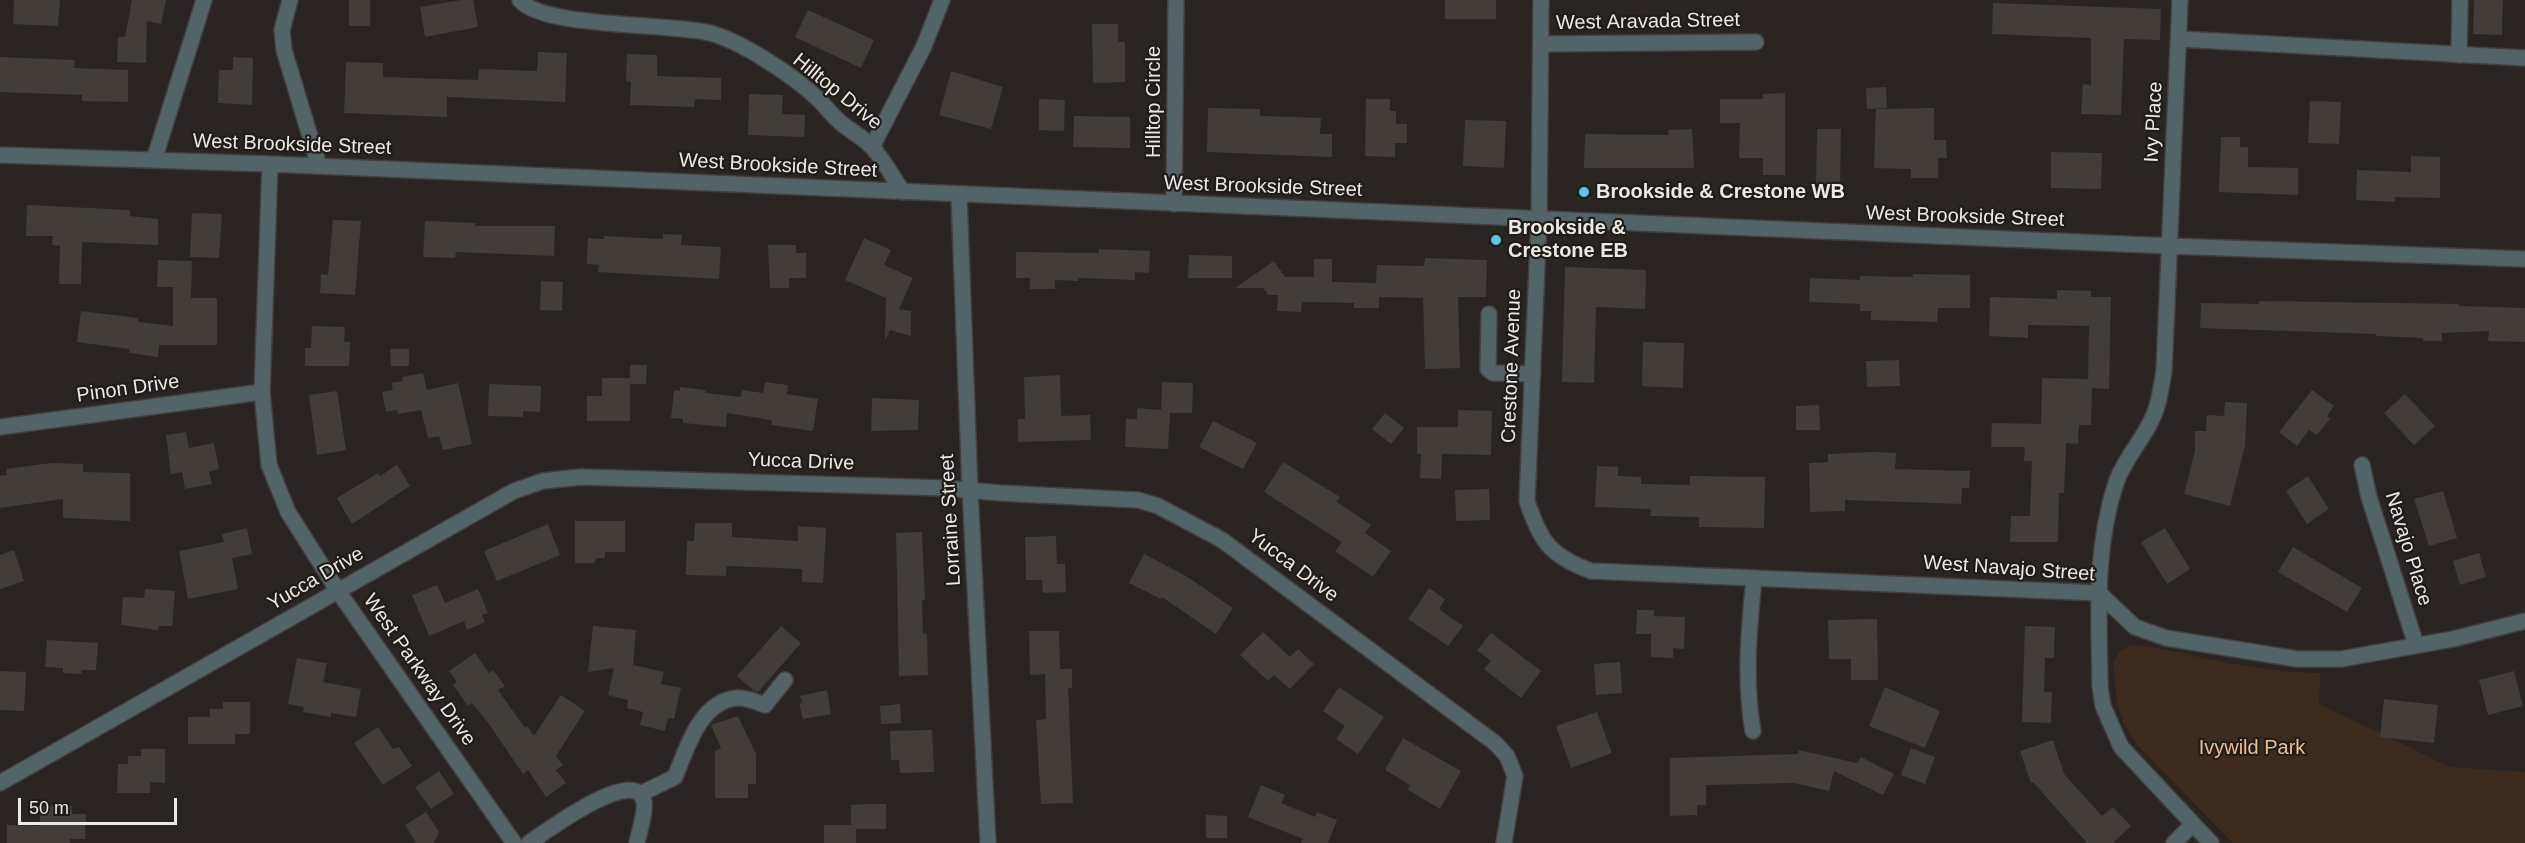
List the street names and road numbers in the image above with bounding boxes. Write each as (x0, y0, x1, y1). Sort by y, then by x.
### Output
street label: West Aravada Street (1556, 8, 1740, 36)
street label: Hilltop Circle (1142, 46, 1166, 158)
street label: Hilltop Drive (788, 49, 886, 135)
street label: Ivy Place (2140, 81, 2168, 163)
street label: West Brookside Street (192, 130, 392, 160)
street label: West Brookside Street (678, 149, 878, 183)
street label: West Brookside Street (1163, 172, 1363, 202)
street label: West Brookside Street (1865, 202, 2065, 232)
street label: Crestone Avenue (1497, 289, 1527, 443)
street label: Pinon Drive (75, 370, 181, 408)
street label: Yucca Drive (747, 448, 855, 476)
street label: Lorraine Street (936, 453, 966, 587)
street label: Navajo Place (2379, 489, 2437, 609)
street label: Yucca Drive (1243, 524, 1343, 608)
street label: Yucca Drive (264, 542, 368, 616)
street label: West Navajo Street (1922, 551, 2096, 587)
street label: West Parkway Drive (358, 590, 480, 750)

